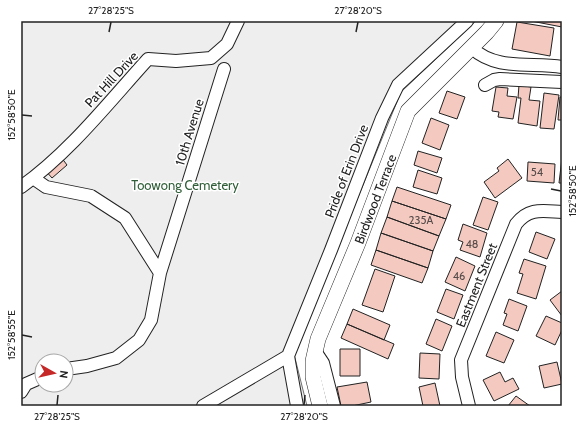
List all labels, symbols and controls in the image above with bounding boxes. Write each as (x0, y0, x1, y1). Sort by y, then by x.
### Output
text: 27°28'25"S (88, 4, 134, 17)
text: 27°28'20"S (334, 4, 382, 17)
street label: Pat Hill Drive (81, 47, 141, 110)
text: 152°58'50"E (5, 89, 18, 141)
street label: 10th Avenue (171, 96, 207, 167)
street label: Pride of Erin Drive (321, 122, 371, 220)
street label: Birdwood Terrace (351, 152, 400, 246)
house number: 54 (531, 165, 544, 179)
text: 152°58'50"E (566, 165, 579, 217)
park label: Toowong Cemetery (131, 177, 239, 193)
house number: 235A (409, 213, 433, 227)
house number: 48 (465, 237, 479, 251)
street label: Eastment Street (452, 240, 500, 329)
house number: 46 (453, 269, 465, 283)
text: 152°58'55"E (5, 310, 18, 360)
north arrow (34, 353, 74, 393)
text: N (56, 370, 71, 379)
text: 27°28'25"S (34, 410, 80, 423)
text: 27°28'20"S (280, 410, 328, 423)

